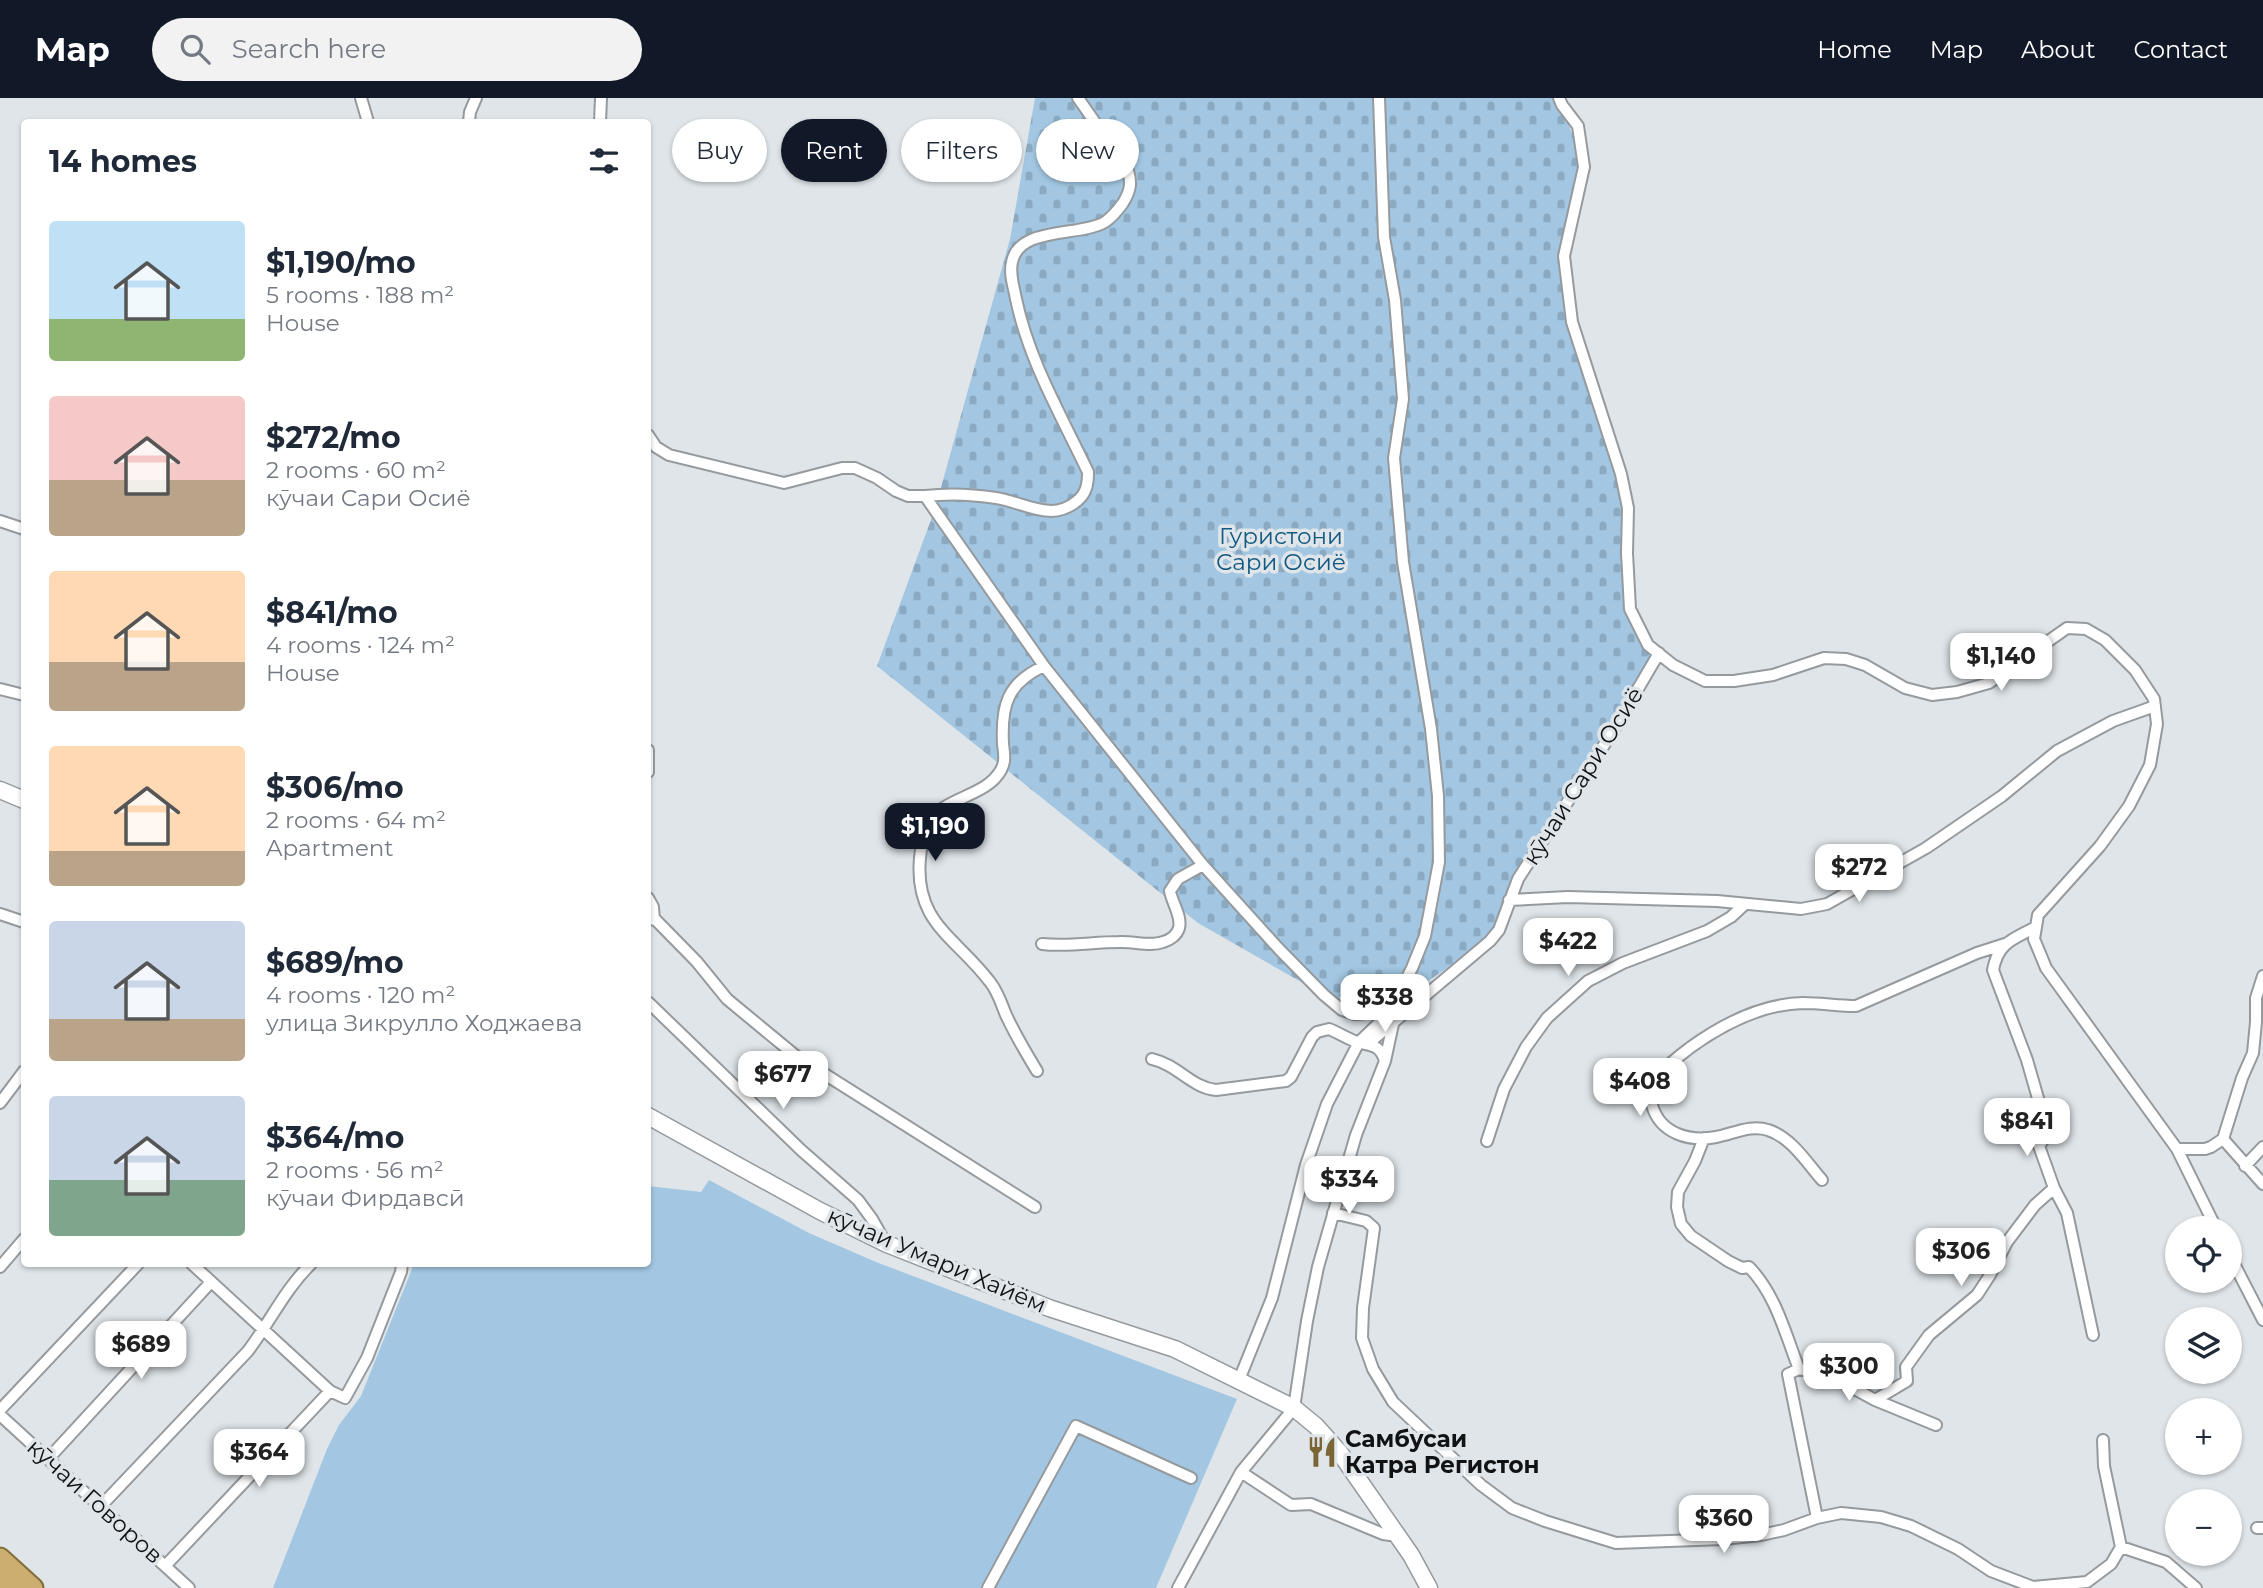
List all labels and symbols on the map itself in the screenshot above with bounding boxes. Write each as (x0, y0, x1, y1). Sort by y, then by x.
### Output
park label: Гуристони Сари Осиё (1216, 522, 1346, 576)
pin: $1,140 (1944, 634, 2058, 693)
street label: кӯчаи Сари Осиё (1517, 682, 1649, 870)
pin: $1,190 (878, 804, 992, 863)
pin: $272 (1818, 844, 1900, 904)
pin: $422 (1527, 918, 1609, 978)
pin: $338 (1344, 974, 1426, 1034)
pin: $677 (742, 1052, 824, 1111)
pin: $408 (1599, 1058, 1681, 1118)
pin: $841 (1986, 1098, 2068, 1158)
pin: $334 (1308, 1156, 1390, 1216)
street label: кӯчаи Умари Хайём (823, 1201, 1051, 1319)
pin: $306 (1920, 1228, 2002, 1288)
pin: $689 (100, 1322, 182, 1381)
pin: $300 (1808, 1344, 1890, 1403)
place label: Самбусаи Катра Регистон (1345, 1425, 1540, 1479)
pin: $364 (218, 1430, 300, 1489)
street label: кӯчаи Говоров (21, 1433, 169, 1569)
restaurant icon: Самбусаи Катра Регистон (1305, 1435, 1339, 1469)
pin: $360 (1683, 1496, 1765, 1555)

